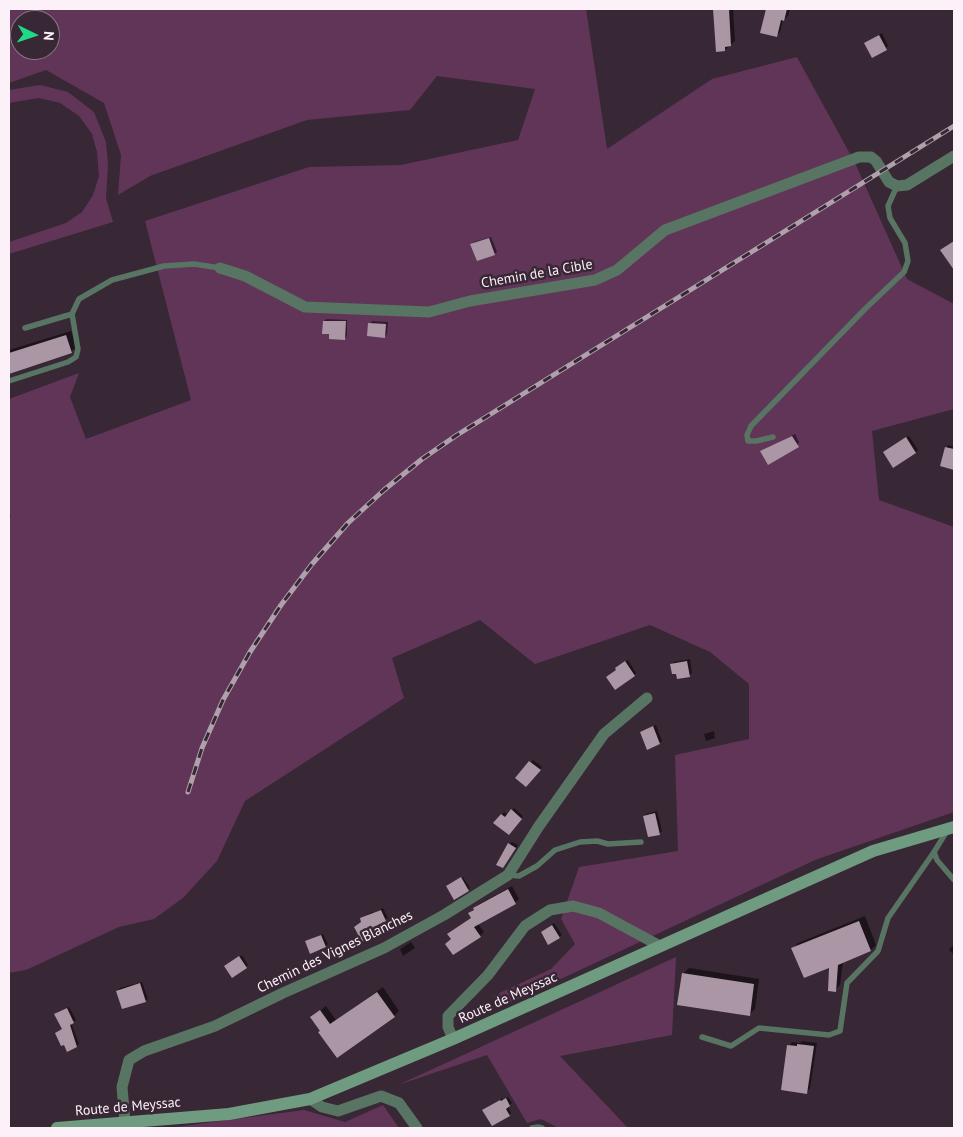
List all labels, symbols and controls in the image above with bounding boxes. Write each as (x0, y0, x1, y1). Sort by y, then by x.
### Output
north arrow (10, 10, 60, 60)
text: N (40, 31, 58, 41)
street label: Chemin de la Cible (480, 256, 594, 292)
street label: Chemin des Vignes Blanches (254, 907, 416, 997)
street label: Route de Meyssac (456, 969, 560, 1027)
street label: Route de Meyssac (74, 1094, 182, 1120)

